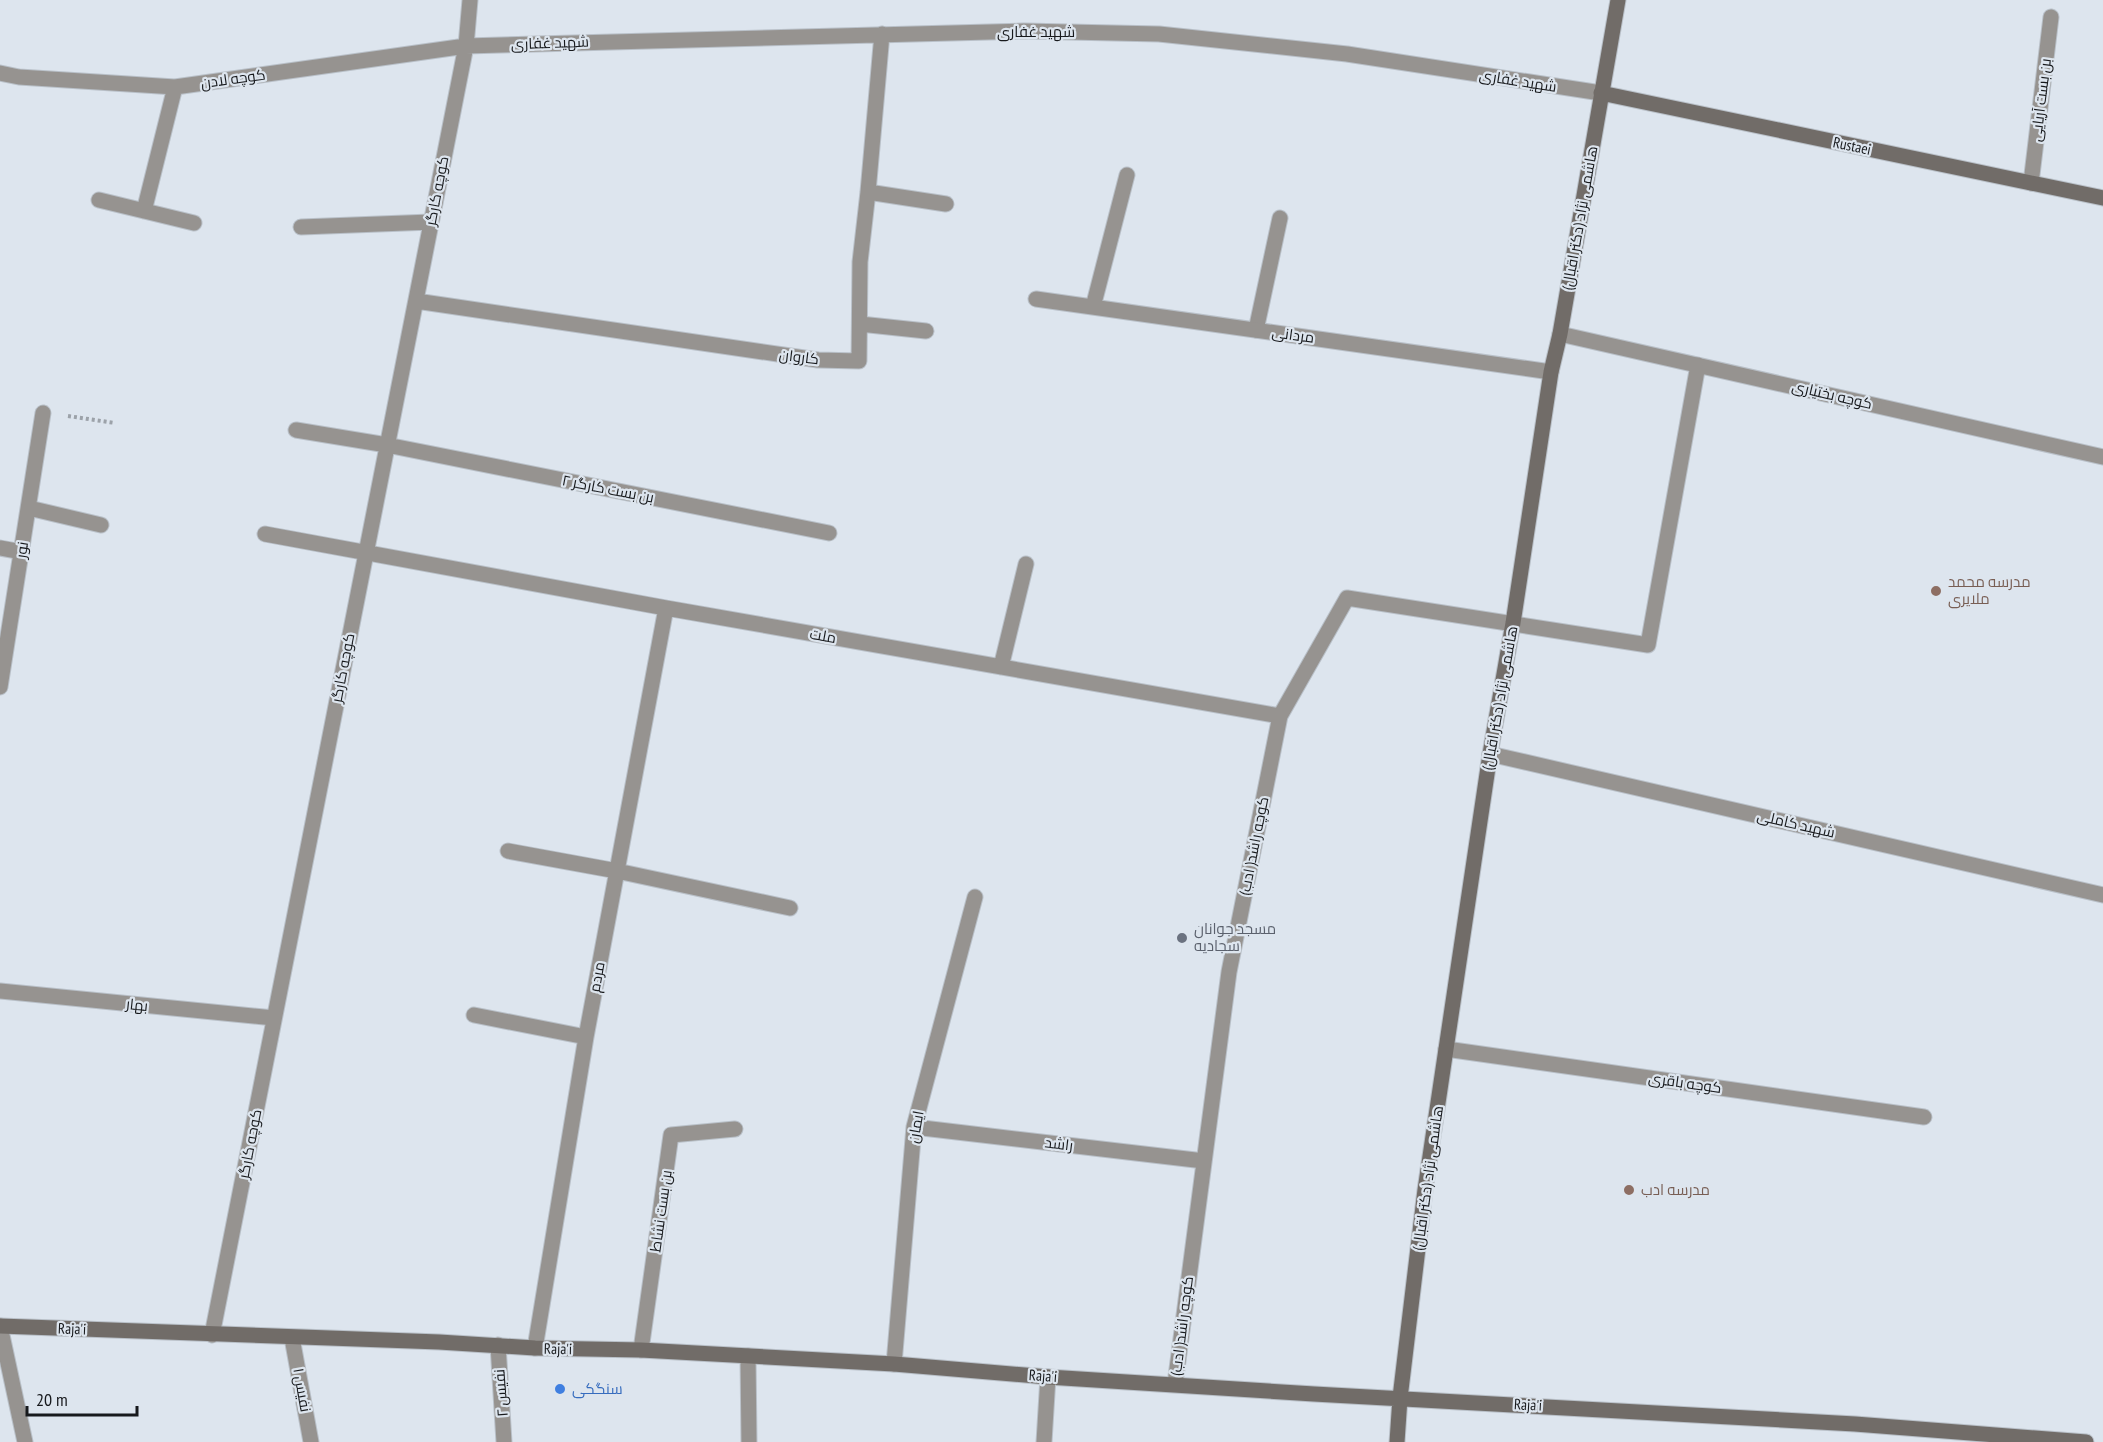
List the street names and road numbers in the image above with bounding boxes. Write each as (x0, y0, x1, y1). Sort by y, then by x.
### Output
street label: شهید غفاری (997, 22, 1075, 42)
street label: شهید غفاری (511, 32, 589, 54)
street label: بن بست آریایی (2026, 57, 2056, 143)
street label: کوچه لادن (199, 65, 267, 93)
street label: شهید غفاری (1478, 65, 1558, 97)
street label: Rustaei (1831, 132, 1873, 159)
street label: هاشمی نژاد (دکتر اقبال) (1557, 144, 1603, 292)
street label: کوچه کارگر (420, 154, 454, 229)
street label: مردانی (1270, 322, 1316, 348)
street label: کاروان (778, 345, 820, 369)
street label: کوچه بختیاری (1790, 376, 1874, 414)
street label: بن بست کارگر ۲ (560, 470, 656, 508)
street label: نور (11, 540, 32, 561)
street label: ملت (808, 624, 838, 647)
street label: هاشمی نژاد (دکتر اقبال) (1477, 624, 1523, 772)
street label: کوچه کارگر (326, 631, 360, 706)
street label: کوچه راشد( ادب) (1235, 795, 1273, 897)
street label: شهید کاملی (1755, 805, 1837, 843)
street label: مردم (584, 960, 610, 994)
street label: بهار (124, 994, 149, 1016)
street label: کوچه باقری (1647, 1068, 1723, 1098)
street label: هاشمی نژاد (دکتر اقبال) (1408, 1104, 1448, 1252)
street label: کوچه کارگر (233, 1107, 267, 1182)
street label: ایمان (903, 1109, 929, 1145)
street label: راشد (1044, 1132, 1074, 1155)
street label: بن بست نشاط (645, 1169, 677, 1253)
street label: کوچه راشد( ادب) (1166, 1275, 1198, 1377)
street label: Raja'i (58, 1319, 86, 1338)
street label: Raja'i (544, 1339, 572, 1358)
street label: Raja'i (1028, 1365, 1058, 1386)
street label: نفیس ‍۱ (288, 1366, 316, 1414)
street label: نفیس ۲ (489, 1368, 513, 1418)
street label: Raja'i (1513, 1394, 1543, 1415)

